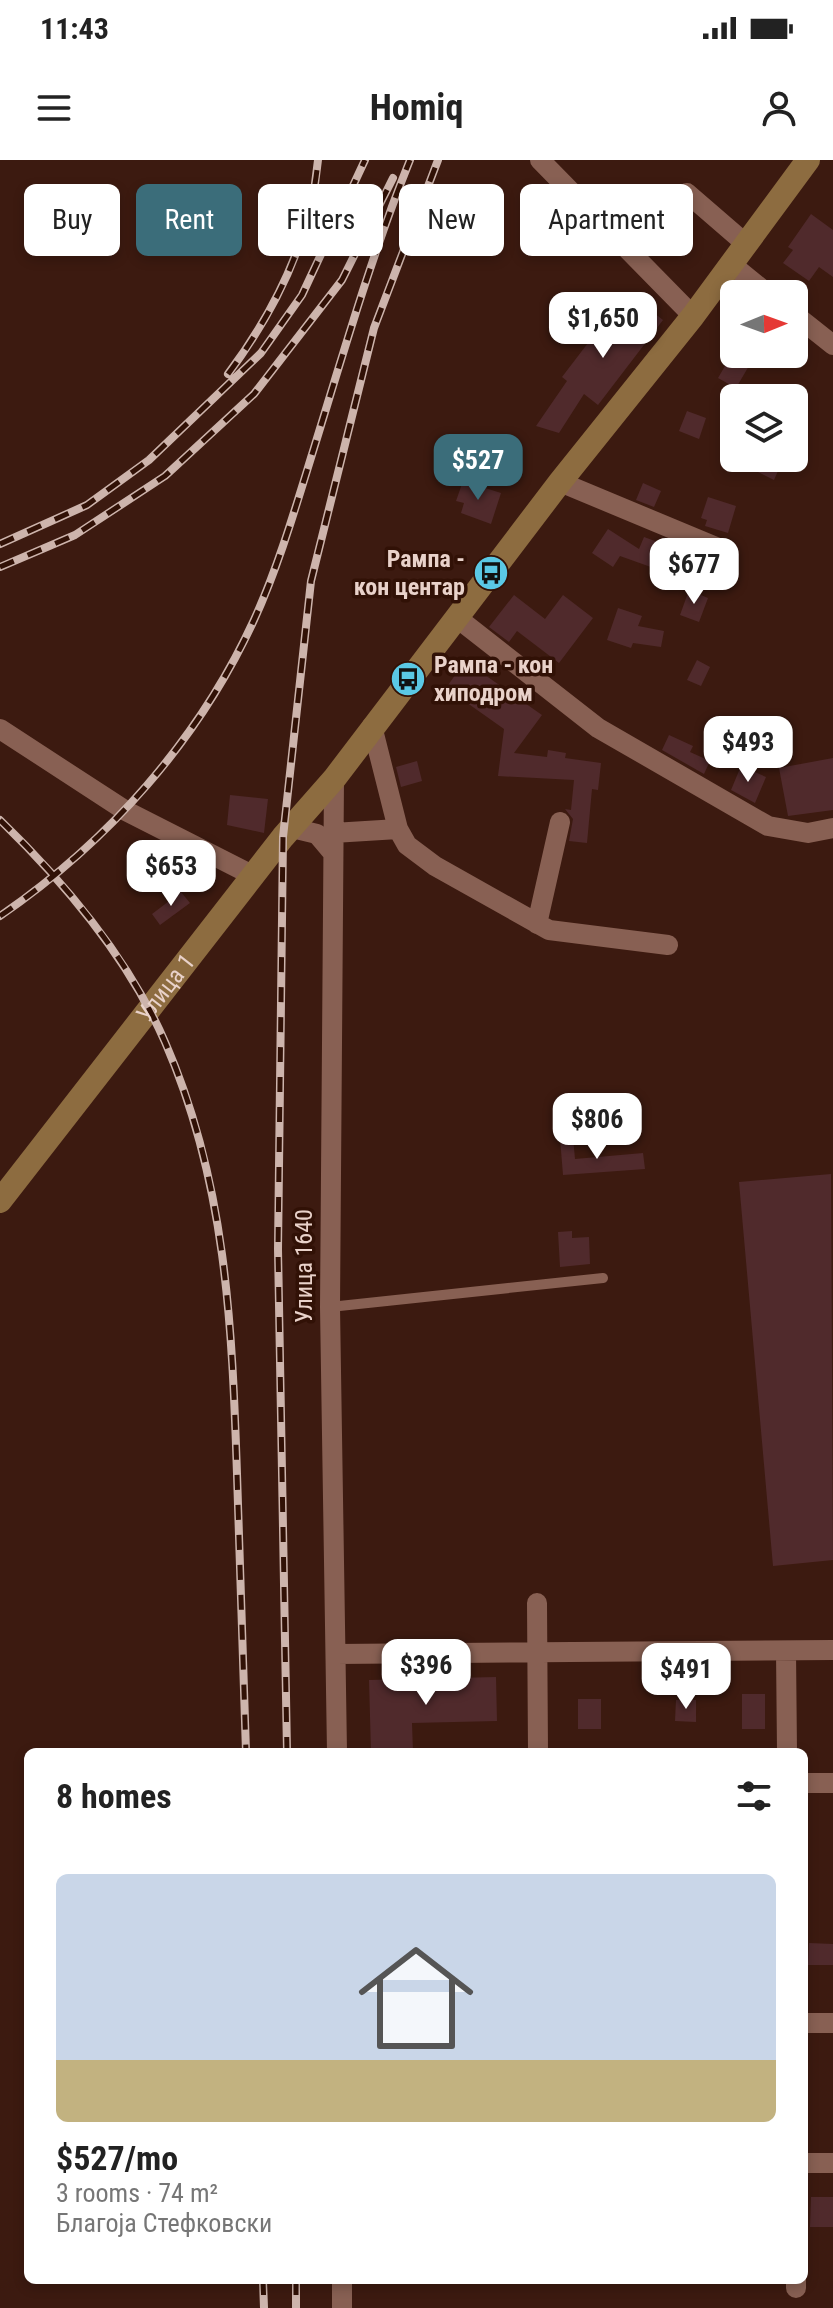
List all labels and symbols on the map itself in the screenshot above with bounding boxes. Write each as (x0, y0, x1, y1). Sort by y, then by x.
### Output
north arrow (720, 280, 808, 368)
pin: $1,650 (538, 292, 668, 360)
pin: $527 (431, 434, 525, 502)
pin: $677 (647, 538, 741, 606)
place label: Рампа - кон центар (354, 545, 465, 601)
bus stop icon: Рампа - кон центар (472, 554, 510, 592)
place label: Рампа - кон хиподром (434, 651, 553, 707)
bus stop icon: Рампа - кон хиподром (389, 660, 427, 698)
pin: $493 (701, 716, 795, 784)
pin: $653 (124, 840, 218, 908)
street label: Улица 1 (131, 948, 201, 1027)
pin: $806 (550, 1093, 644, 1161)
street label: Улица 1640 (290, 1209, 318, 1323)
pin: $396 (379, 1639, 473, 1707)
pin: $491 (639, 1643, 733, 1711)

